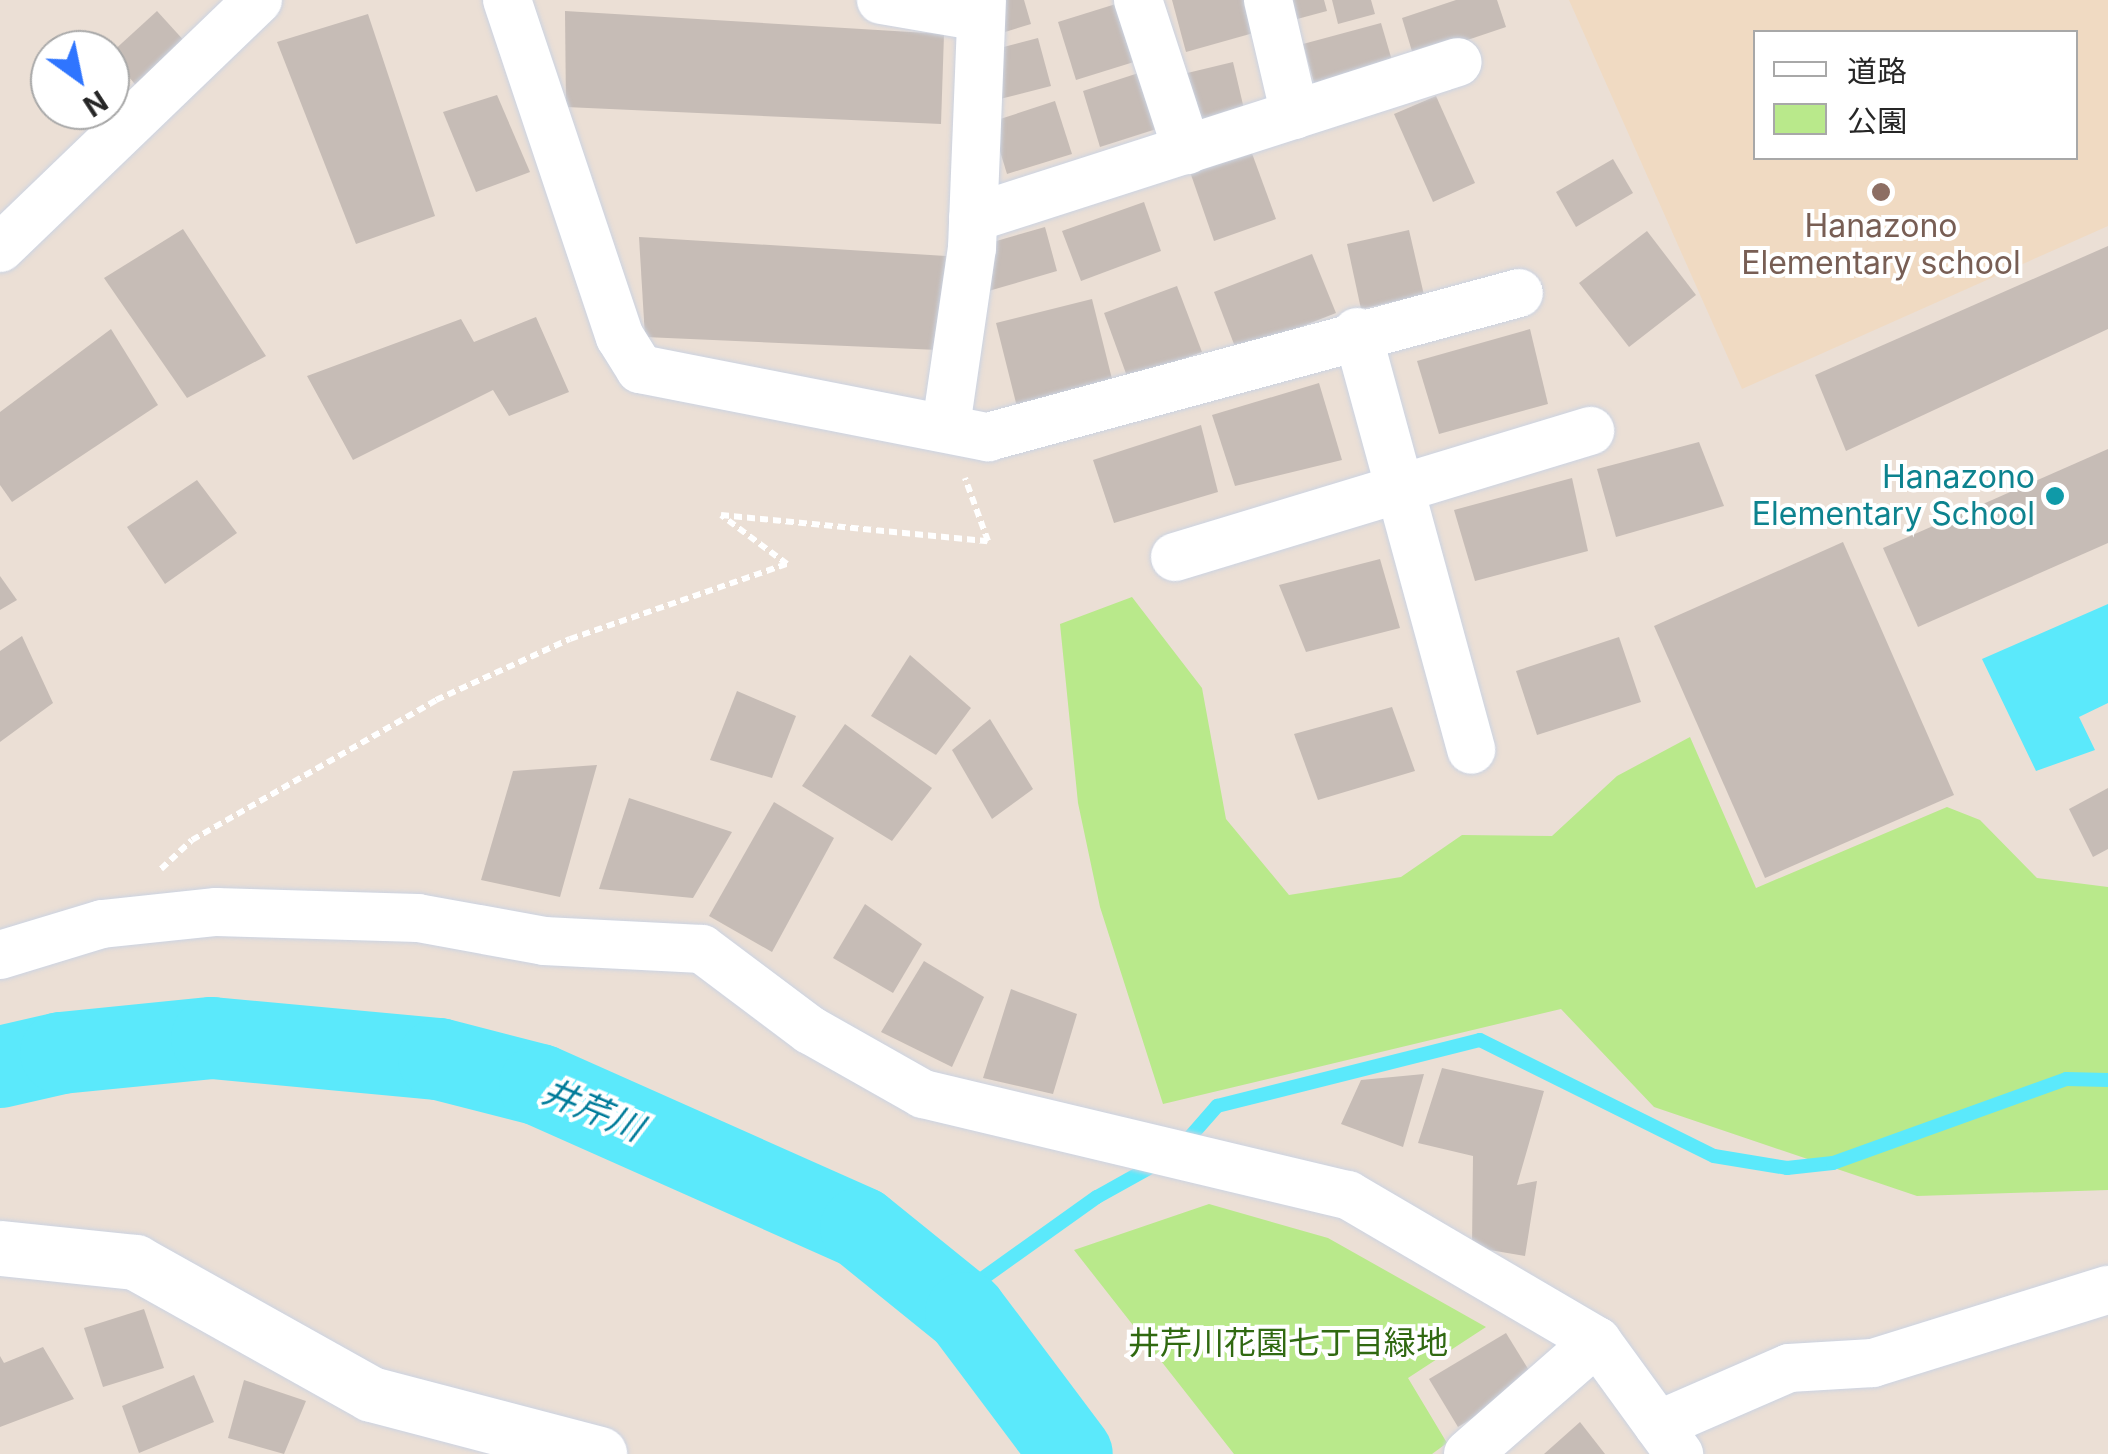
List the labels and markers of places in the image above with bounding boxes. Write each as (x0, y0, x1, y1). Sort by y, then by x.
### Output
marker: Hanazono Elementary school (1870, 181, 1892, 203)
place label: Hanazono Elementary school (1741, 208, 2021, 283)
place label: Hanazono Elementary School (1752, 459, 2035, 534)
marker: Hanazono Elementary School (2044, 485, 2066, 507)

